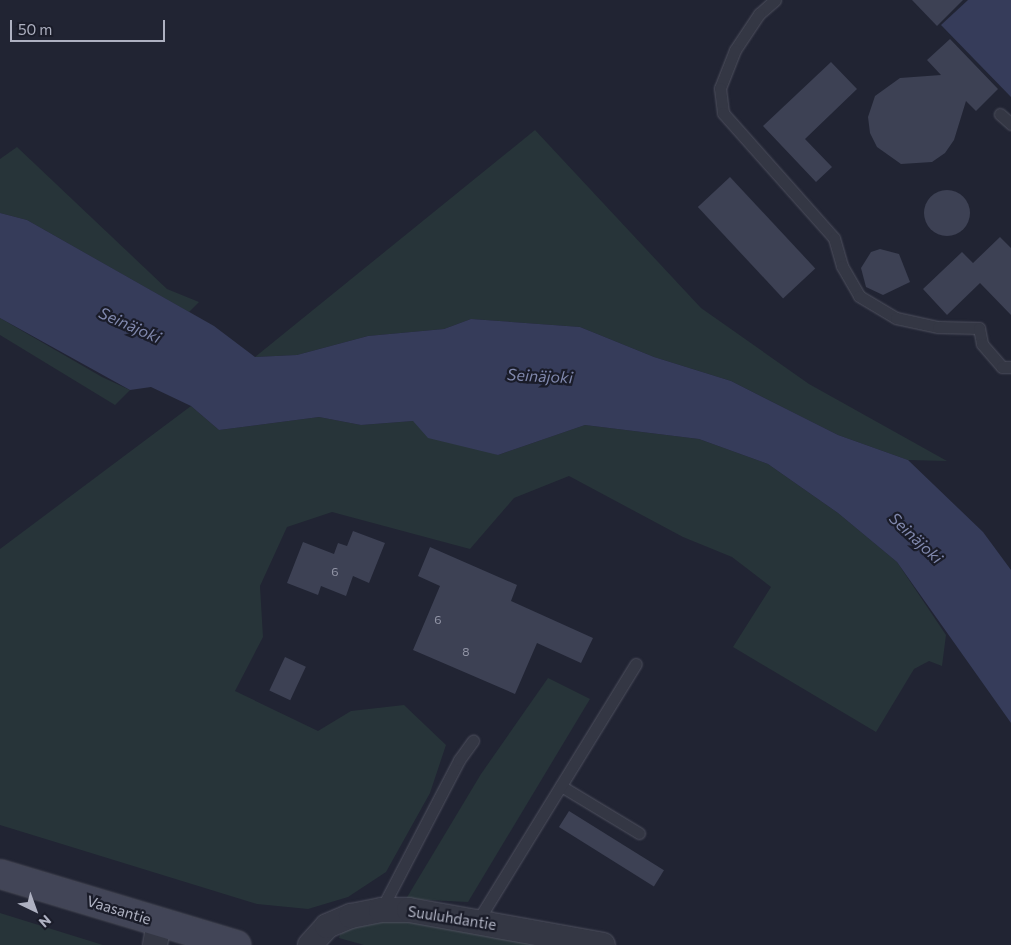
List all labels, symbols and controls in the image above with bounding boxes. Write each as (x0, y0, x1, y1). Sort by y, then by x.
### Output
scale bar (12, 10, 168, 42)
text: 50 m (18, 20, 52, 38)
water label: Seinäjoki (96, 303, 164, 347)
water label: Seinäjoki (507, 365, 573, 387)
water label: Seinäjoki (885, 509, 947, 567)
house number: 6 (331, 565, 339, 579)
house number: 6 (434, 613, 442, 627)
house number: 8 (462, 645, 470, 659)
north arrow (10, 885, 60, 935)
street label: Vaasantie (85, 892, 153, 928)
street label: Suuluhdantie (406, 902, 498, 934)
text: N (36, 912, 55, 931)

